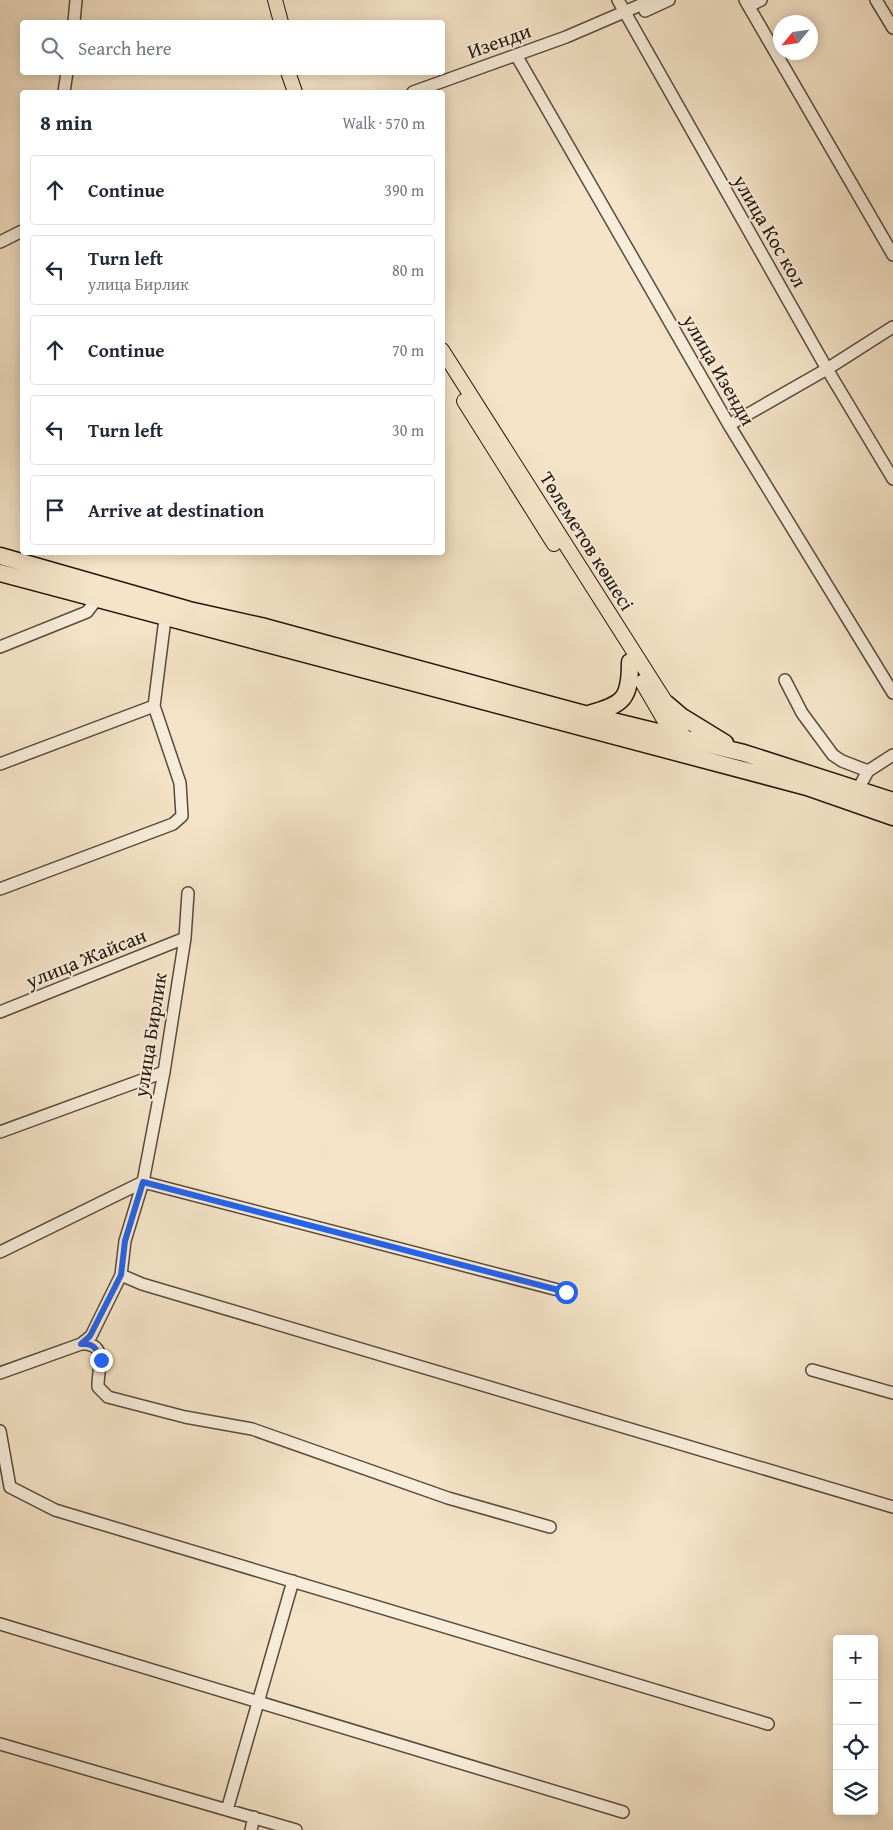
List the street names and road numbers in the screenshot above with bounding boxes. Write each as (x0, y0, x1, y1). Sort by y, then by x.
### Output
street label: Изенди (463, 16, 535, 65)
street label: улица Кос кол (726, 168, 814, 292)
street label: улица Изенди (675, 308, 763, 431)
street label: Төлеметов көшесі (533, 466, 642, 616)
street label: улица Жайсан (20, 920, 151, 995)
street label: улица Бирлик (125, 970, 174, 1100)

